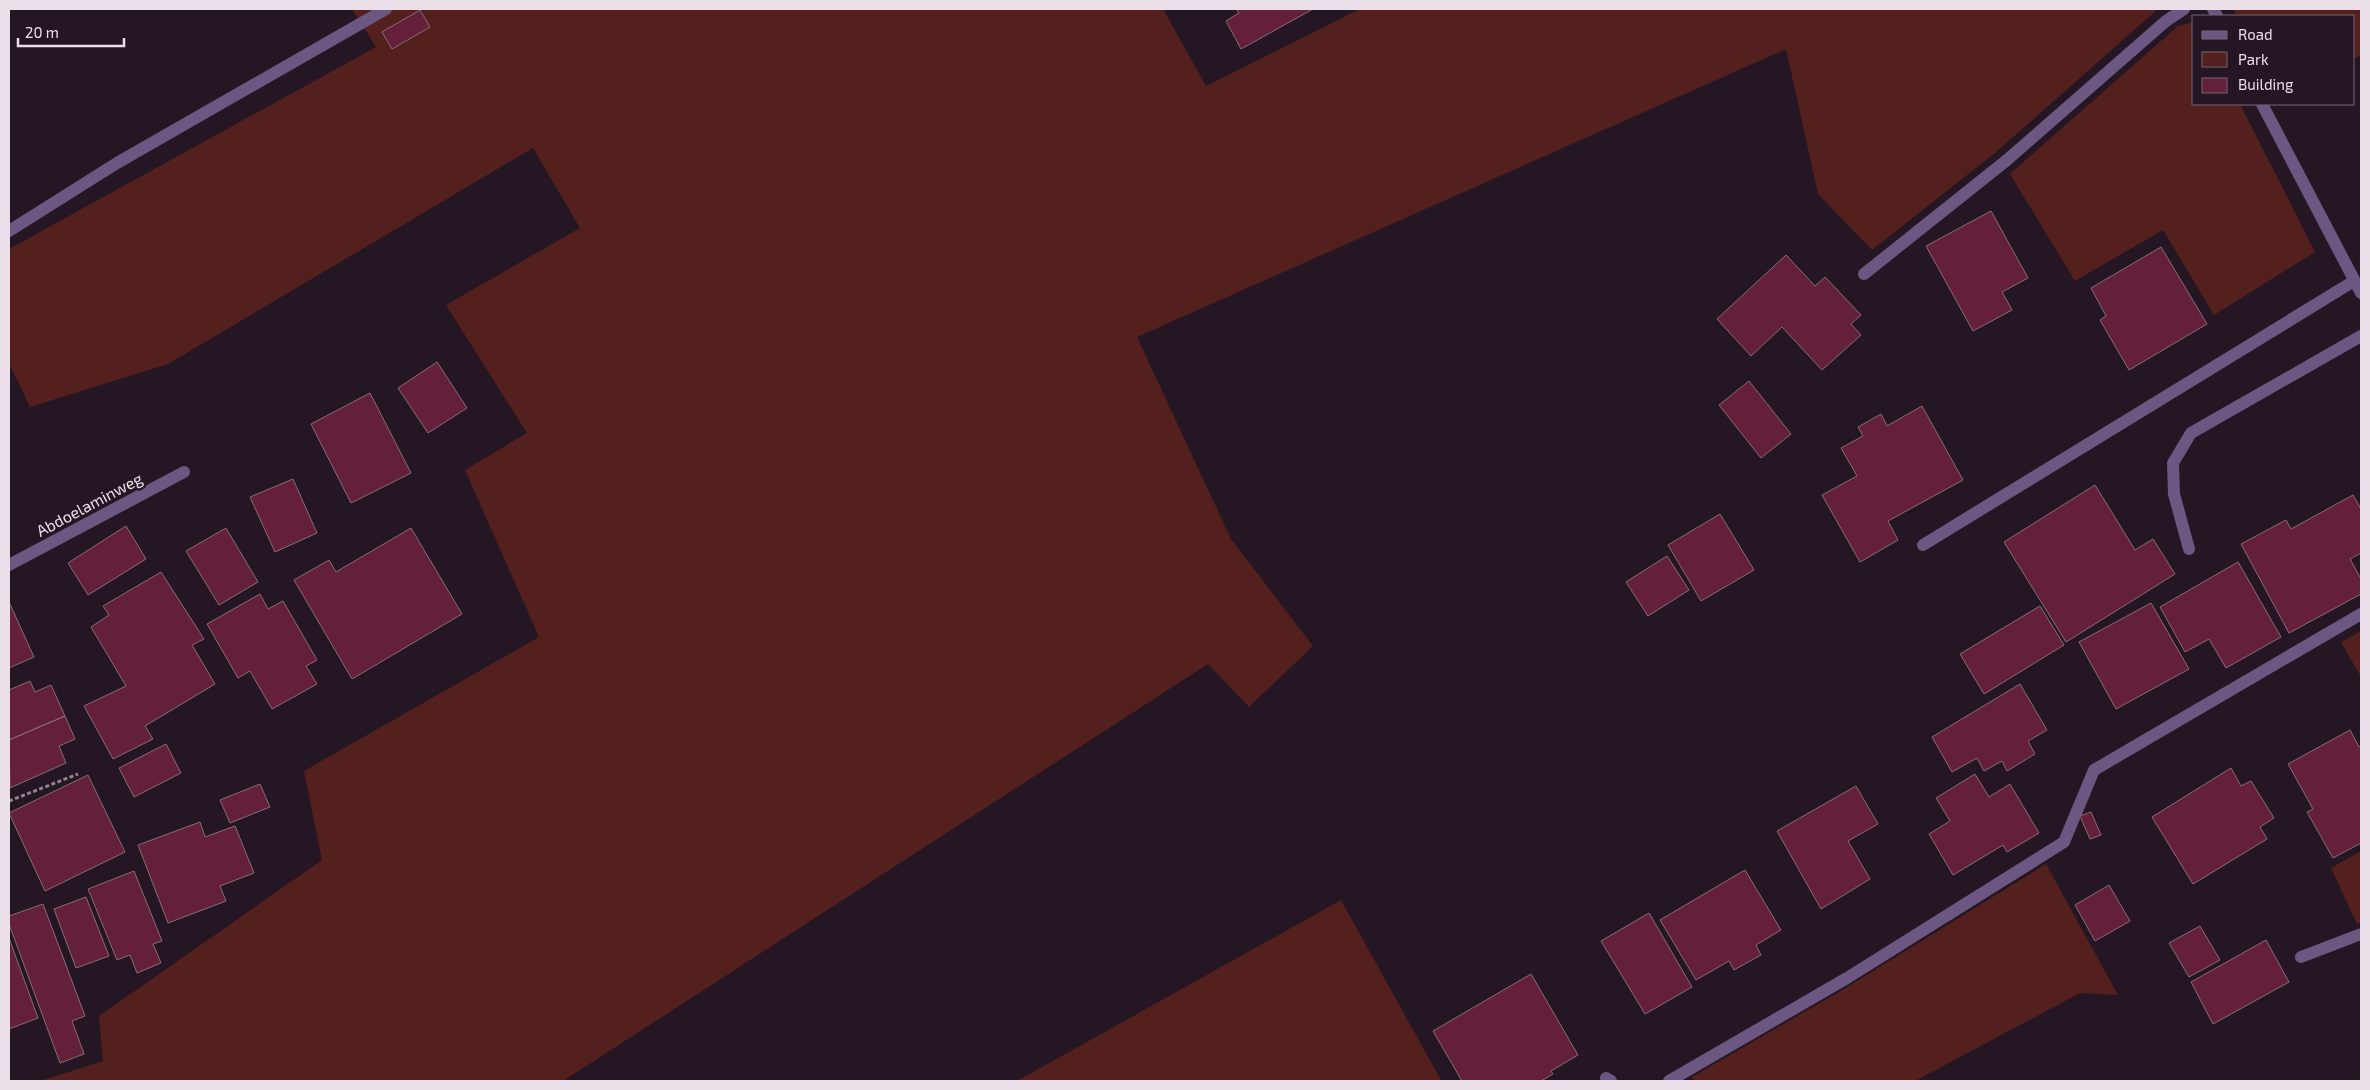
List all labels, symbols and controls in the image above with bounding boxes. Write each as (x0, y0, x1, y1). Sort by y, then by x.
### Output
scale bar (18, 15, 124, 47)
legend (2192, 15, 2355, 105)
text: 20 m (25, 23, 59, 41)
text: Road (2238, 25, 2273, 43)
text: Park (2238, 50, 2269, 68)
text: Building (2238, 75, 2294, 93)
street label: Abdoelaminweg (33, 468, 145, 540)

